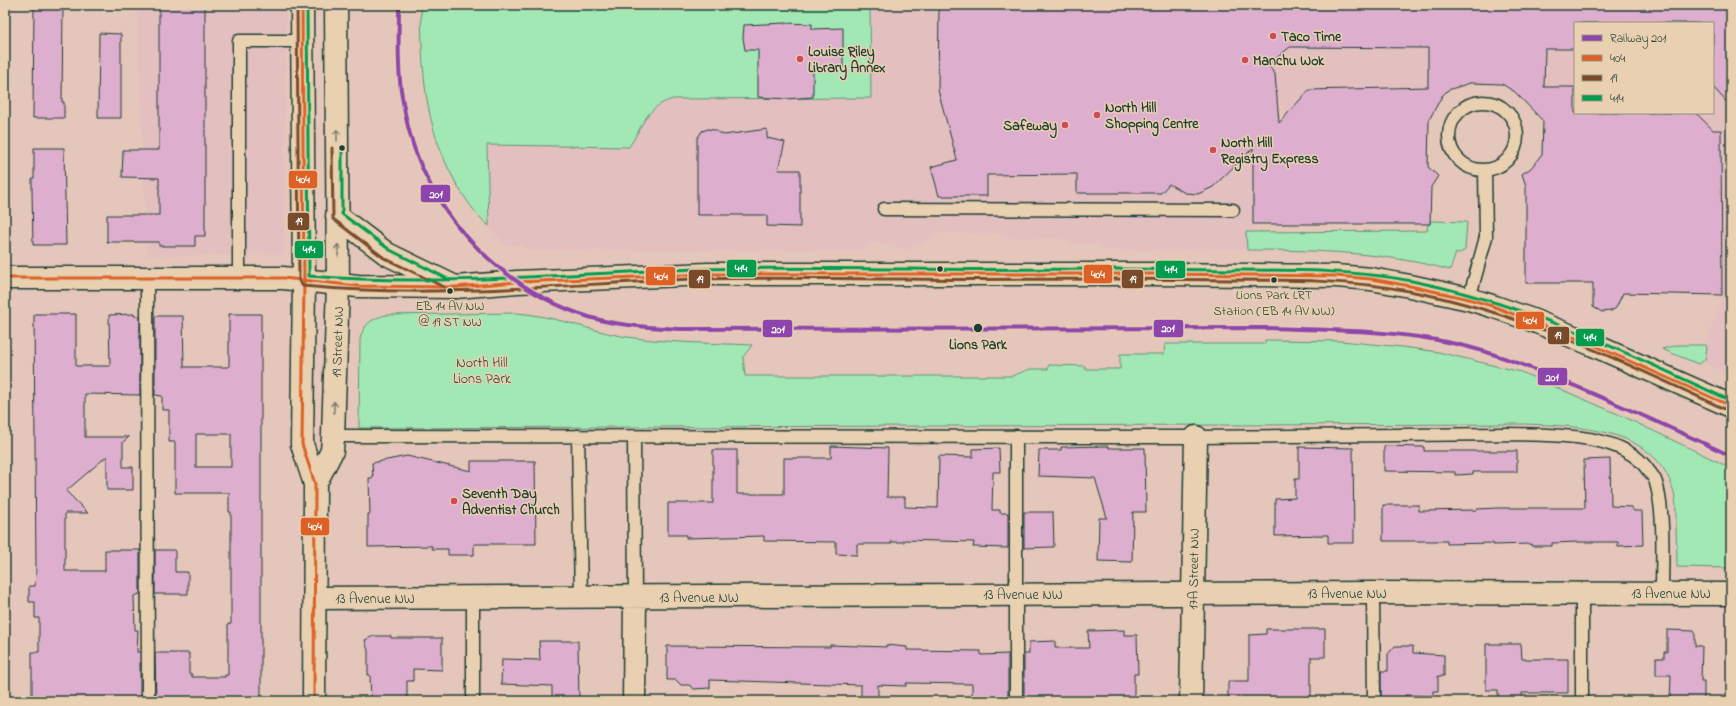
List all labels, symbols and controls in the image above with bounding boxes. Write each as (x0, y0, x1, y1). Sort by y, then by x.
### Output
legend (1574, 22, 1714, 114)
place label: Taco Time (1281, 27, 1342, 48)
text: Railway 201 (1610, 30, 1666, 49)
marker: Taco Time (1268, 31, 1278, 41)
place label: Louise Riley Library Annex (808, 42, 886, 81)
text: 404 (1610, 50, 1625, 68)
place label: Manchu Wok (1253, 51, 1325, 72)
marker: Louise Riley Library Annex (795, 54, 805, 64)
marker: Manchu Wok (1240, 55, 1250, 65)
text: 19 (1610, 70, 1618, 88)
text: 414 (1610, 90, 1624, 108)
place label: North Hill Shopping Centre (1105, 98, 1199, 137)
marker: North Hill Shopping Centre (1092, 110, 1102, 120)
place label: Safeway (1003, 116, 1057, 139)
marker: Safeway (1060, 120, 1070, 130)
one-way arrow (333, 129, 341, 142)
place label: North Hill Registry Express (1220, 133, 1319, 172)
unlabelled marker (337, 143, 347, 153)
marker: North Hill Registry Express (1208, 145, 1218, 155)
line badge: 404 (288, 170, 318, 189)
text: 404 (295, 172, 310, 188)
line badge: 201 (420, 184, 451, 203)
text: 201 (428, 187, 443, 203)
line badge: 19 (287, 212, 310, 231)
text: 19 (296, 214, 303, 230)
line badge: 414 (294, 240, 324, 259)
text: 414 (302, 242, 316, 258)
one-way arrow (334, 244, 342, 257)
line badge: 414 (726, 259, 757, 278)
line badge: 414 (1155, 260, 1186, 279)
text: 414 (734, 261, 748, 277)
text: 414 (1164, 262, 1178, 278)
unlabelled marker (935, 264, 945, 274)
line badge: 404 (1083, 264, 1113, 284)
line badge: 404 (645, 266, 676, 286)
text: 404 (1090, 267, 1105, 283)
text: 404 (653, 269, 668, 285)
line badge: 19 (688, 269, 711, 289)
line badge: 19 (1121, 269, 1144, 289)
text: 19 (697, 272, 704, 288)
text: 19 (1130, 272, 1137, 288)
marker: Lions Park LRT Station (EB 14 AV NW) (1269, 275, 1279, 285)
marker: EB 14 AV NW @ 19 ST NW (445, 286, 455, 296)
place label: Lions Park LRT Station (EB 14 AV NW) (1214, 286, 1335, 321)
place label: EB 14 AV NW @ 19 ST NW (416, 297, 484, 332)
street label: 19 Street NW (327, 306, 350, 378)
line badge: 404 (1515, 311, 1545, 330)
text: 404 (1522, 313, 1537, 329)
line badge: 201 (762, 319, 793, 338)
line badge: 201 (1153, 319, 1184, 338)
text: 201 (1160, 321, 1175, 337)
text: 201 (770, 322, 785, 338)
marker: Lions Park (972, 322, 984, 334)
line badge: 19 (1547, 326, 1570, 345)
text: 19 (1555, 328, 1562, 344)
line badge: 414 (1575, 328, 1605, 347)
text: 414 (1583, 330, 1597, 346)
place label: Lions Park (949, 335, 1008, 356)
park label: North Hill Lions Park (453, 353, 512, 390)
line badge: 201 (1537, 367, 1568, 386)
text: 201 (1544, 370, 1559, 386)
one-way arrow (331, 401, 338, 414)
place label: Seventh Day Adventist Church (462, 484, 560, 521)
marker: Seventh Day Adventist Church (449, 496, 459, 506)
line badge: 404 (300, 517, 330, 536)
text: 404 (307, 519, 322, 535)
street label: 17A Street NW (1183, 528, 1206, 610)
street label: 13 Avenue NW (1307, 584, 1387, 605)
street label: 13 Avenue NW (1631, 584, 1711, 605)
street label: 13 Avenue NW (983, 585, 1063, 606)
street label: 13 Avenue NW (659, 588, 739, 609)
street label: 13 Avenue NW (335, 589, 415, 610)

